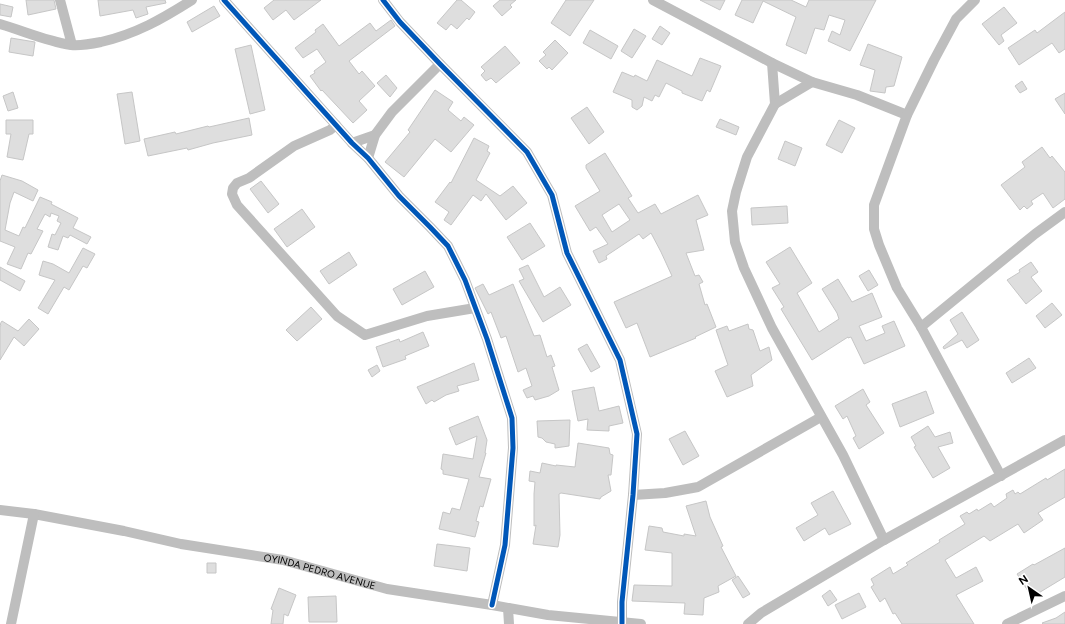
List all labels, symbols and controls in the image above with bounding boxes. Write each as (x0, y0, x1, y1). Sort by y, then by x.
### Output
street label: OYINDA PEDRO AVENUE (263, 551, 377, 593)
north arrow (1009, 568, 1049, 608)
text: N (1017, 572, 1031, 588)

